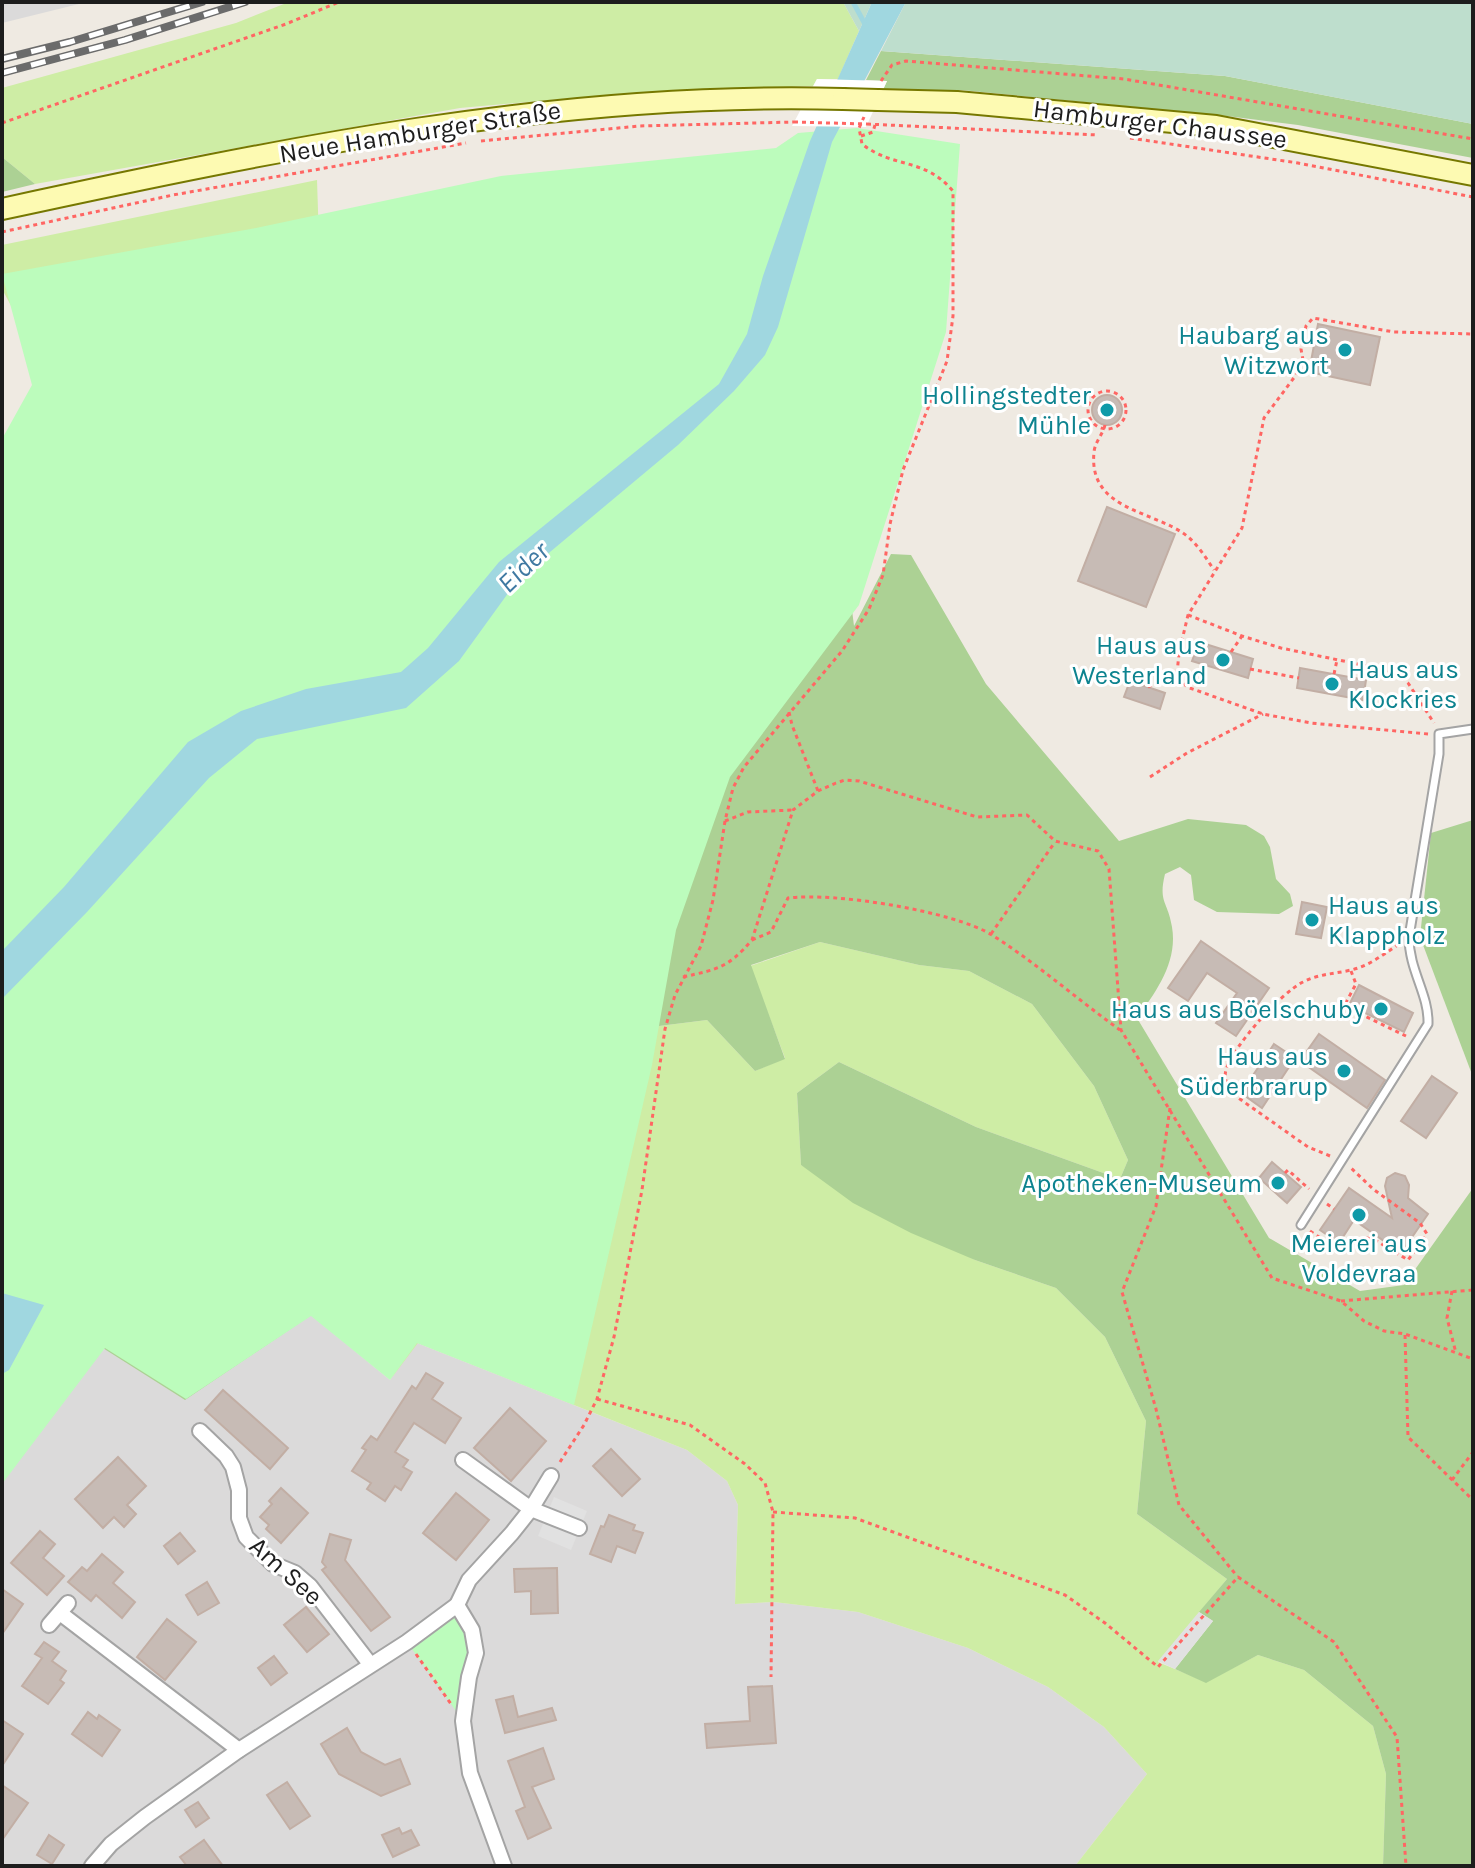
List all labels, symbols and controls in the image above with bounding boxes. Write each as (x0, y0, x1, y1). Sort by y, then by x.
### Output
street label: Hamburger Chaussee (1031, 93, 1289, 155)
street label: Neue Hamburger Straße (277, 94, 563, 170)
place label: Haubarg aus Witzwort (1178, 320, 1329, 381)
marker: Haubarg aus Witzwort (1336, 341, 1354, 359)
place label: Hollingstedter Mühle (922, 380, 1092, 441)
marker: Hollingstedter Mühle (1098, 401, 1116, 419)
water label: Eider (490, 534, 557, 599)
place label: Haus aus Westerland (1072, 630, 1207, 691)
marker: Haus aus Westerland (1214, 651, 1232, 669)
place label: Haus aus Klockries (1348, 654, 1459, 715)
marker: Haus aus Klockries (1323, 675, 1341, 693)
place label: Haus aus Klappholz (1328, 890, 1445, 951)
marker: Haus aus Klappholz (1303, 911, 1321, 929)
place label: Haus aus Böelschuby (1111, 994, 1365, 1025)
marker: Haus aus Böelschuby (1372, 1000, 1390, 1018)
place label: Haus aus Süderbrarup (1179, 1041, 1328, 1102)
marker: Haus aus Süderbrarup (1335, 1062, 1353, 1080)
place label: Apotheken-Museum (1021, 1168, 1262, 1199)
marker: Apotheken-Museum (1269, 1174, 1287, 1192)
marker: Meierei aus Voldevraa (1350, 1206, 1368, 1224)
place label: Meierei aus Voldevraa (1291, 1228, 1427, 1289)
street label: Am See (243, 1530, 329, 1612)

